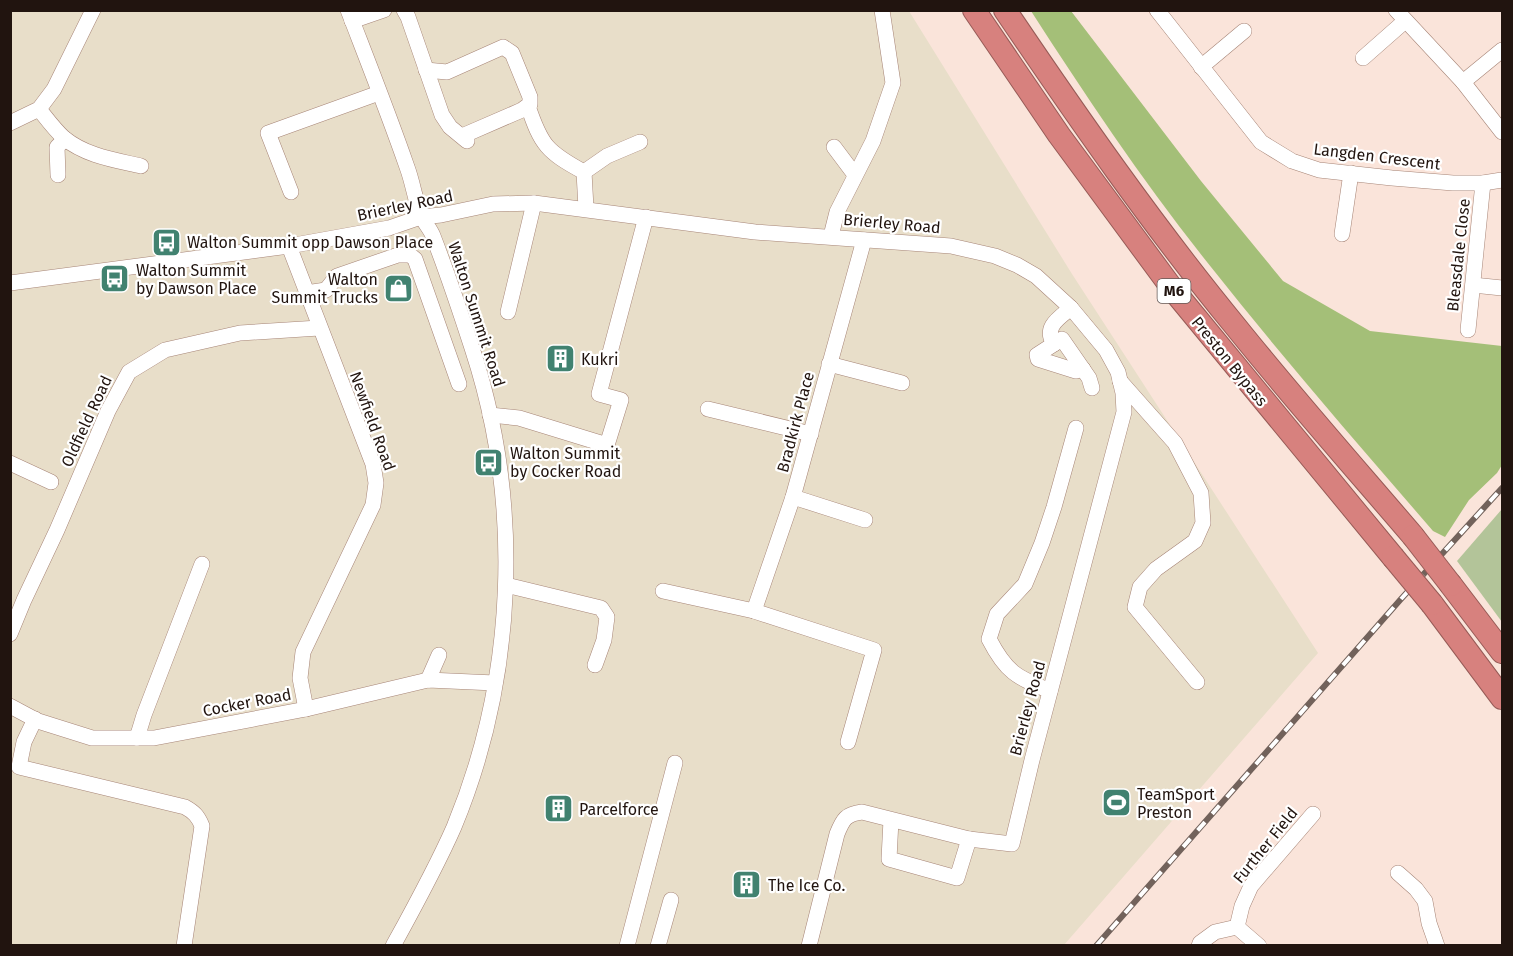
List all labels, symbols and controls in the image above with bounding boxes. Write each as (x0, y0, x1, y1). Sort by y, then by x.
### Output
street label: Langden Crescent (1312, 139, 1442, 174)
street label: Brierley Road (355, 186, 455, 225)
street label: Bleasdale Close (1443, 198, 1474, 313)
street label: Brierley Road (843, 210, 941, 237)
bus stop icon: Walton Summit opp Dawson Place (150, 226, 182, 258)
place label: Walton Summit opp Dawson Place (187, 233, 433, 252)
street label: Walton Summit Road (444, 239, 509, 389)
place label: Walton Summit by Dawson Place (136, 261, 257, 298)
bus stop icon: Walton Summit by Dawson Place (99, 263, 131, 295)
place label: Walton Summit Trucks (272, 270, 378, 307)
shop icon: Walton Summit Trucks (383, 272, 415, 304)
road number: M6 (1158, 279, 1190, 303)
street label: Preston Bypass (1188, 313, 1271, 410)
building icon: Kukri (544, 343, 576, 375)
place label: Kukri (581, 350, 618, 369)
street label: Newfield Road (346, 369, 399, 473)
street label: Bradkirk Place (773, 370, 818, 475)
street label: Oldfield Road (57, 373, 116, 470)
place label: Walton Summit by Cocker Road (510, 444, 621, 481)
bus stop icon: Walton Summit by Cocker Road (473, 446, 505, 478)
street label: Brierley Road (1006, 659, 1049, 758)
street label: Cocker Road (201, 685, 293, 720)
place label: TeamSport Preston (1137, 785, 1215, 822)
sports icon: TeamSport Preston (1100, 787, 1132, 819)
building icon: Parcelforce (542, 793, 574, 825)
place label: Parcelforce (579, 800, 659, 819)
street label: Further Field (1229, 804, 1302, 887)
building icon: The Ice Co. (731, 869, 763, 901)
place label: The Ice Co. (768, 876, 845, 895)

